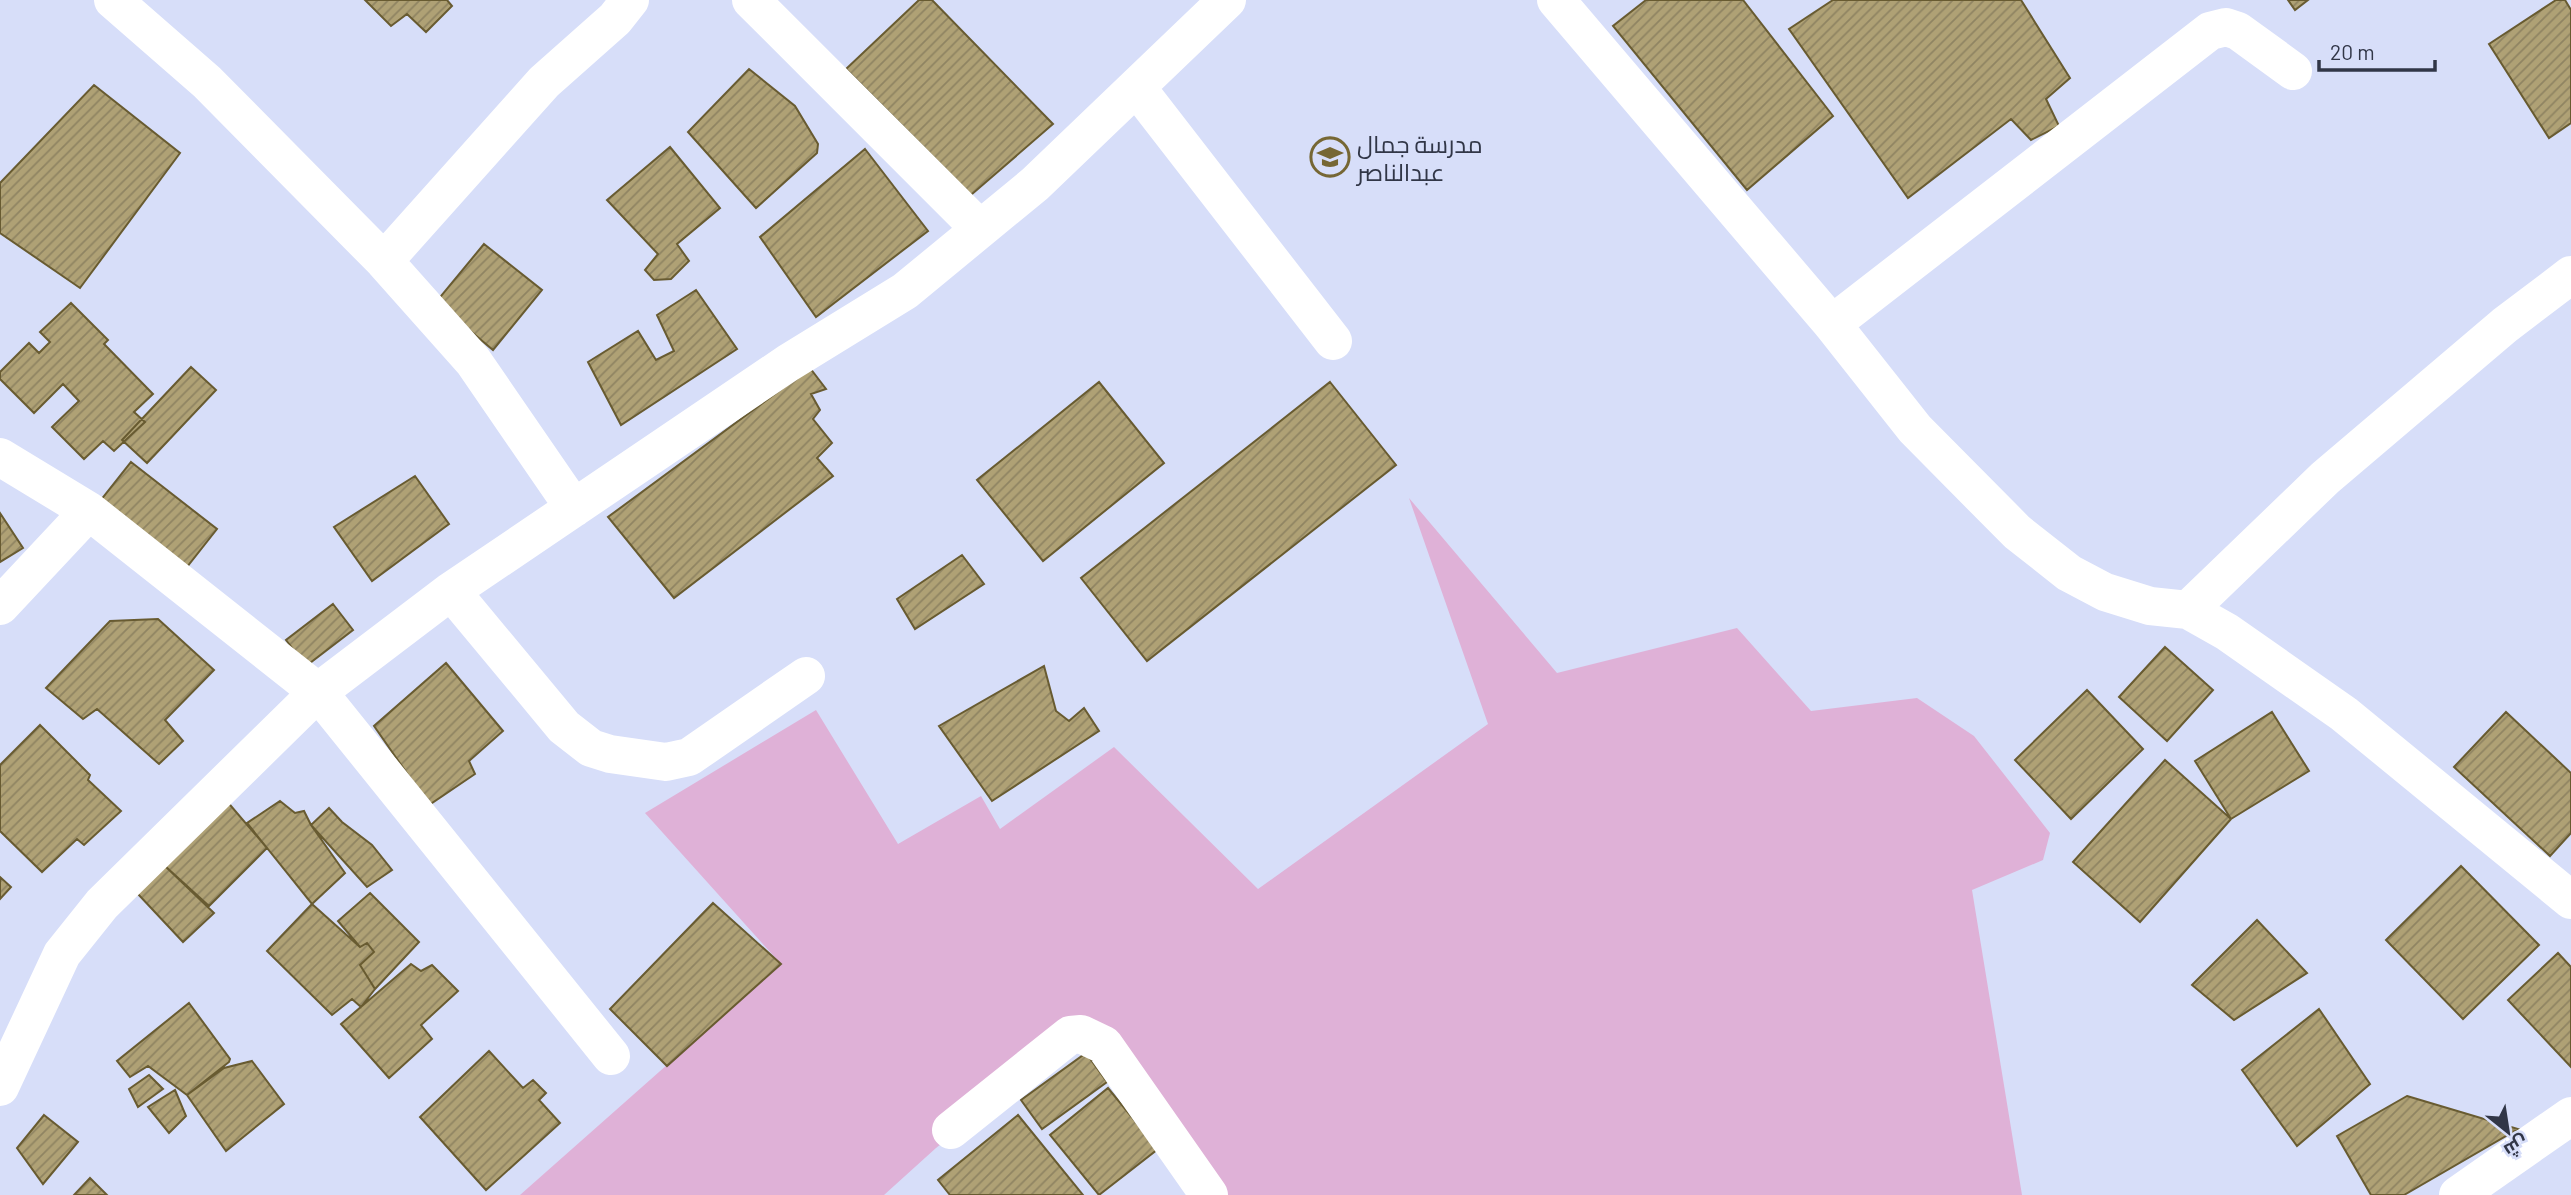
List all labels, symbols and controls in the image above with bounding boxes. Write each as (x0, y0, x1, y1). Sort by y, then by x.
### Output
scale bar (2319, 28, 2434, 72)
text: 20 m (2330, 39, 2375, 64)
place label: مدرسة جمال عبدالناصر (1355, 129, 1483, 186)
school or university icon: مدرسة جمال عبدالناصر (1309, 136, 1351, 178)
north arrow (2473, 1097, 2543, 1167)
text: ش (2500, 1130, 2533, 1163)

